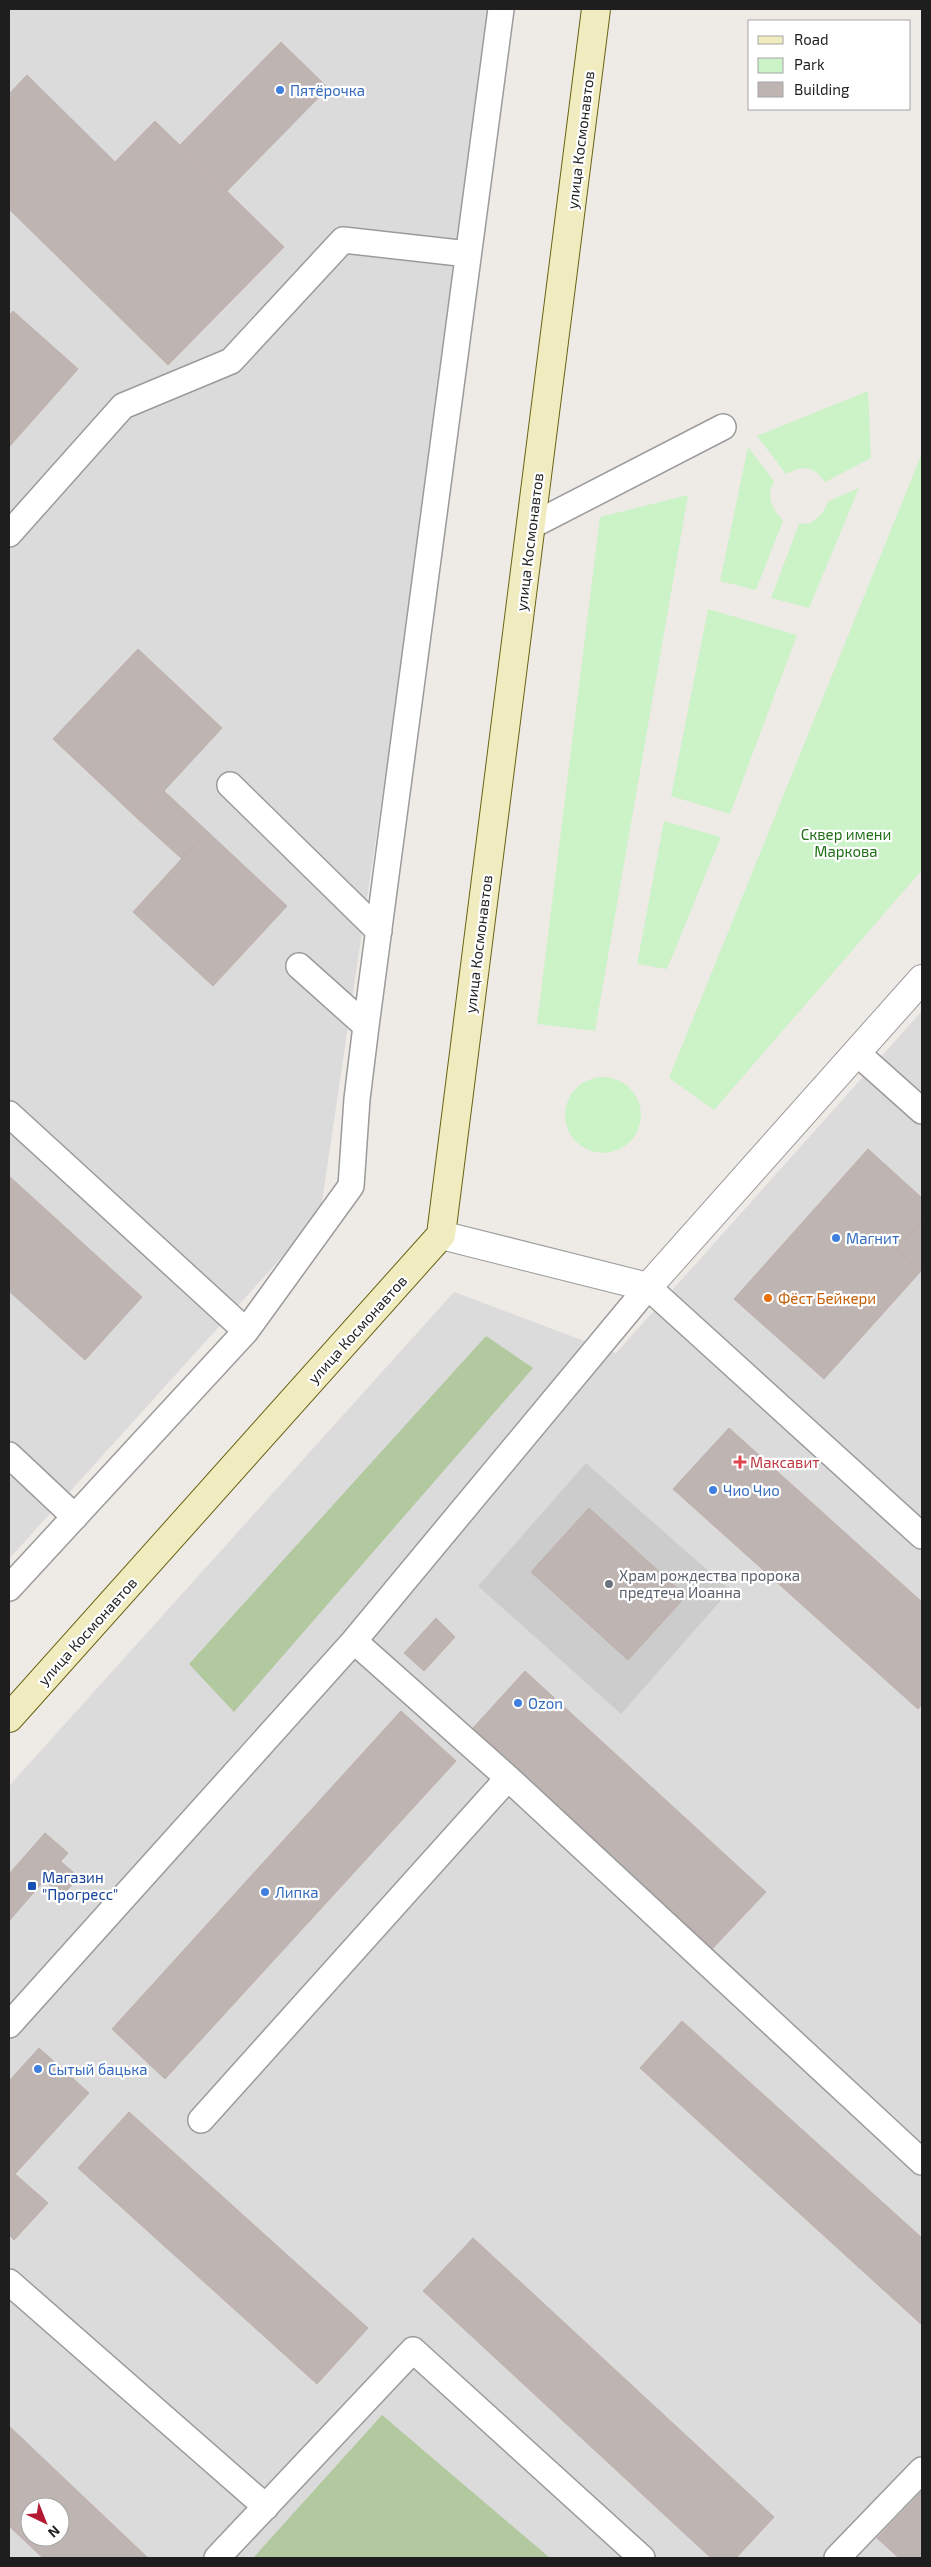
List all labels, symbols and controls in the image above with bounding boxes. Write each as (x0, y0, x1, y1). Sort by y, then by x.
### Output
legend (748, 20, 911, 110)
text: Road (794, 30, 829, 48)
text: Park (794, 55, 825, 73)
street label: улица Космонавтов (563, 70, 598, 210)
text: Building (794, 80, 850, 98)
place label: Пятёрочка (290, 81, 365, 99)
marker: Пятёрочка (274, 84, 286, 96)
street label: улица Космонавтов (512, 472, 547, 612)
park label: Сквер имени Маркова (801, 825, 891, 860)
street label: улица Космонавтов (461, 874, 496, 1014)
place label: Магнит (846, 1229, 899, 1247)
marker: Магнит (830, 1232, 842, 1244)
street label: улица Космонавтов (304, 1271, 411, 1387)
place label: Фёст Бейкери (778, 1289, 876, 1307)
marker: Фёст Бейкери (762, 1292, 774, 1304)
place label: Максавит (750, 1453, 820, 1471)
marker: Максавит (734, 1456, 746, 1468)
place label: Чио Чио (723, 1481, 780, 1499)
marker: Чио Чио (707, 1484, 719, 1496)
place label: Храм рождества пророка предтеча Иоанна (619, 1566, 800, 1601)
street label: улица Космонавтов (34, 1573, 141, 1689)
marker: Храм рождества пророка предтеча Иоанна (603, 1578, 615, 1590)
place label: Ozon (528, 1694, 563, 1712)
marker: Ozon (512, 1697, 524, 1709)
place label: Магазин "Прогресс" (42, 1868, 118, 1903)
marker: Магазин "Прогресс" (26, 1880, 38, 1892)
place label: Липка (275, 1883, 319, 1901)
marker: Липка (259, 1886, 271, 1898)
place label: Сытый бацька (48, 2060, 148, 2078)
marker: Сытый бацька (32, 2063, 44, 2075)
north arrow (20, 2497, 70, 2547)
text: N (45, 2522, 64, 2542)

